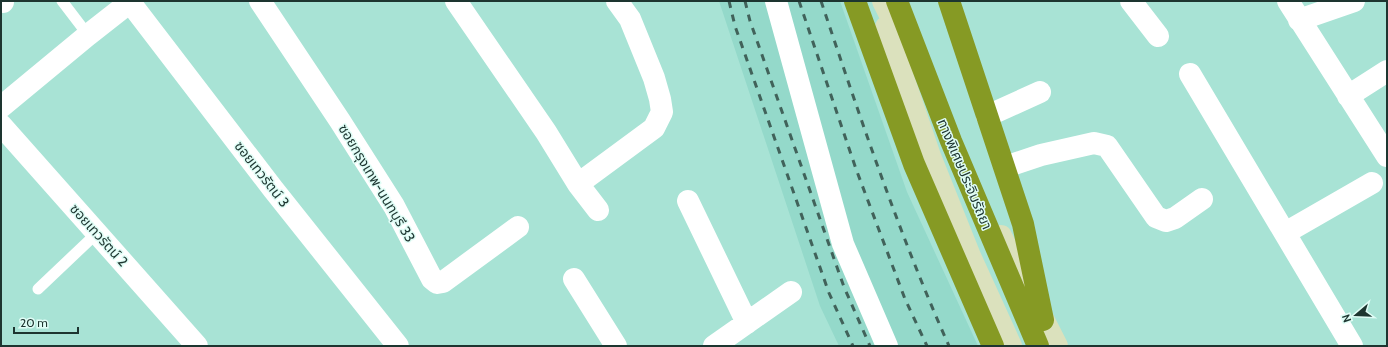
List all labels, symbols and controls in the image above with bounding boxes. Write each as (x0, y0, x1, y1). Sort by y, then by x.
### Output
street label: ทางพิเศษประจิมรัถยา (934, 116, 996, 232)
street label: ซอยกรุงเทพ-นนทบุรี 33 (335, 121, 419, 245)
street label: ซอยเทวรัตน์ 3 (231, 137, 293, 211)
street label: ซอยเทวรัตน์ 2 (66, 200, 132, 270)
north arrow (1336, 295, 1376, 335)
scale bar (14, 309, 78, 335)
text: N (1339, 312, 1354, 324)
text: 20 m (20, 315, 48, 330)

